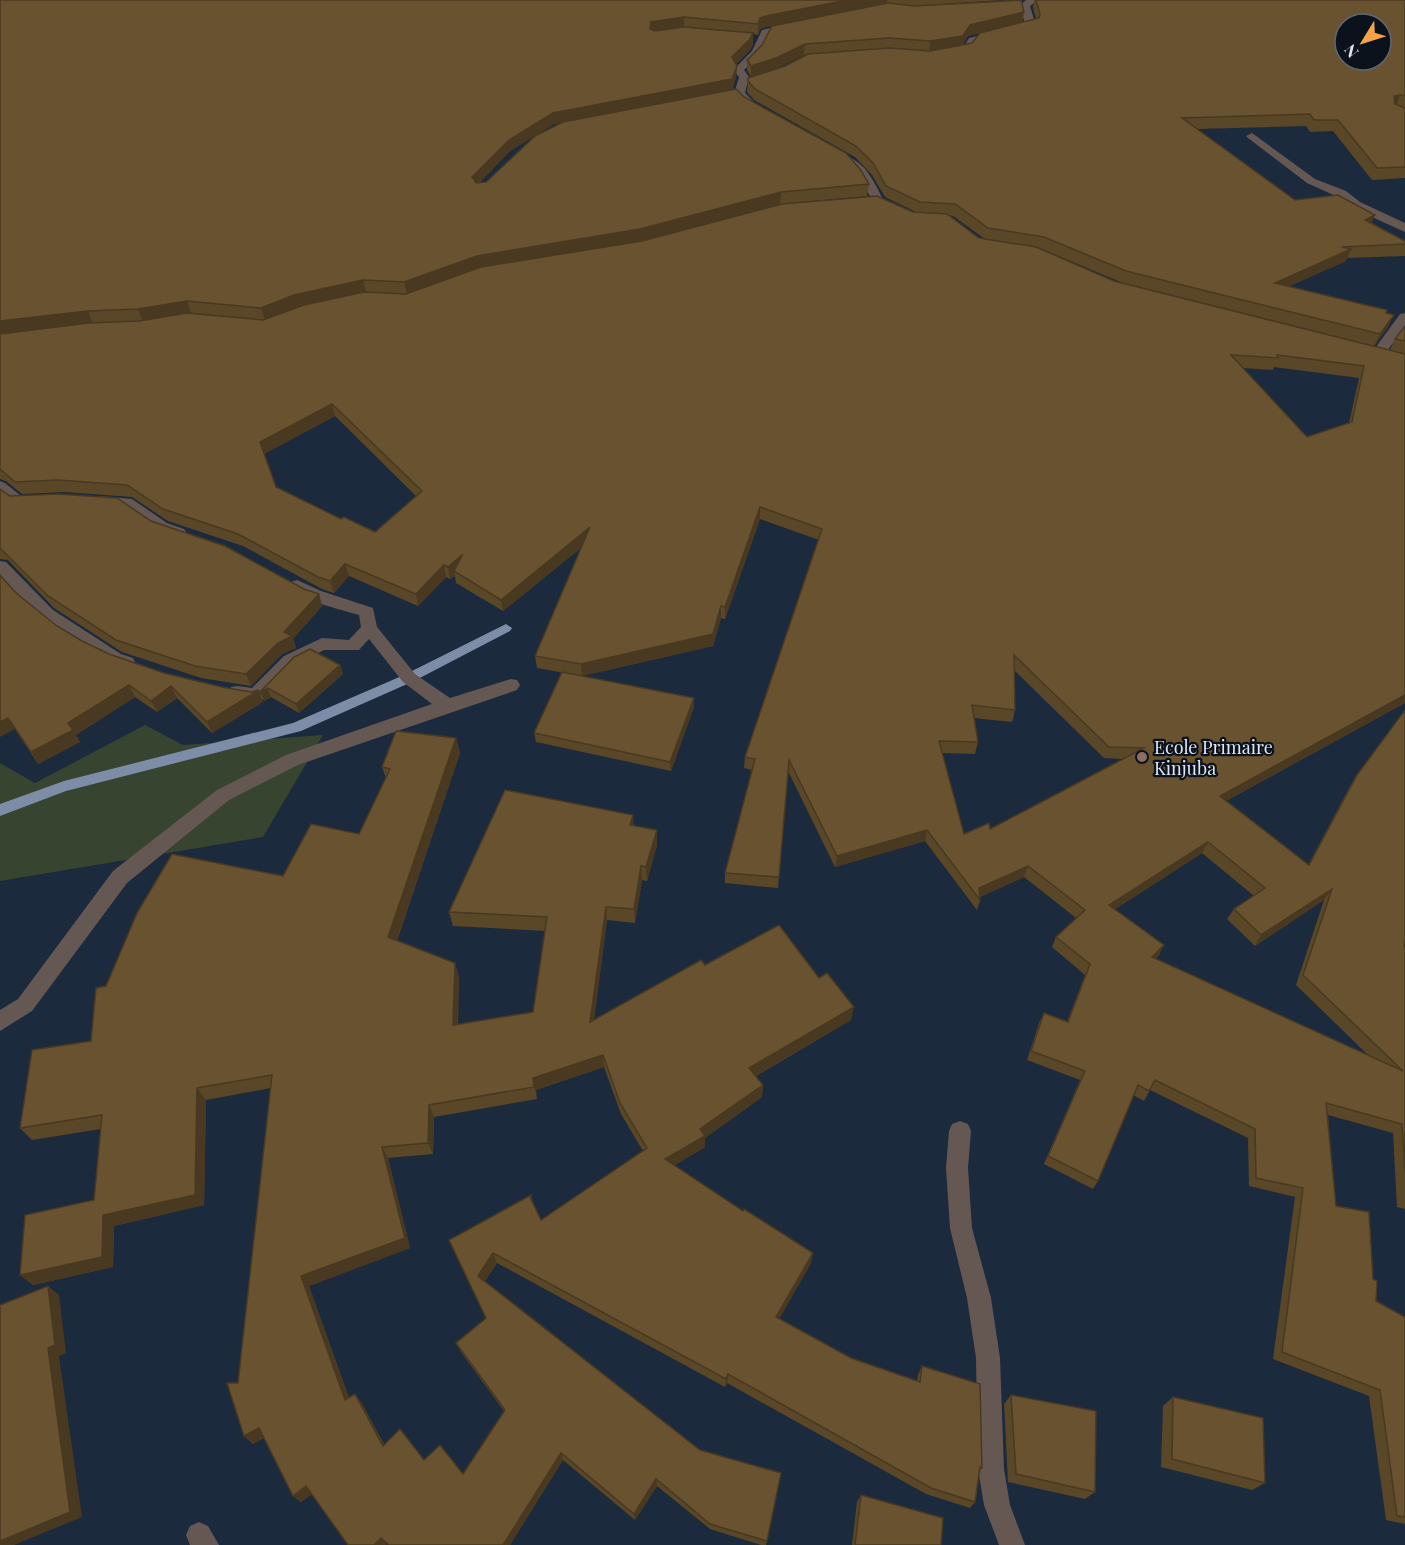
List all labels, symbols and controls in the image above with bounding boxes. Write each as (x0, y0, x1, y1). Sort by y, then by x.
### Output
north arrow (1333, 12, 1393, 72)
text: N (1339, 40, 1363, 63)
place label: Ecole Primaire Kinjuba (1154, 735, 1273, 780)
marker: Ecole Primaire Kinjuba (1135, 750, 1149, 764)

